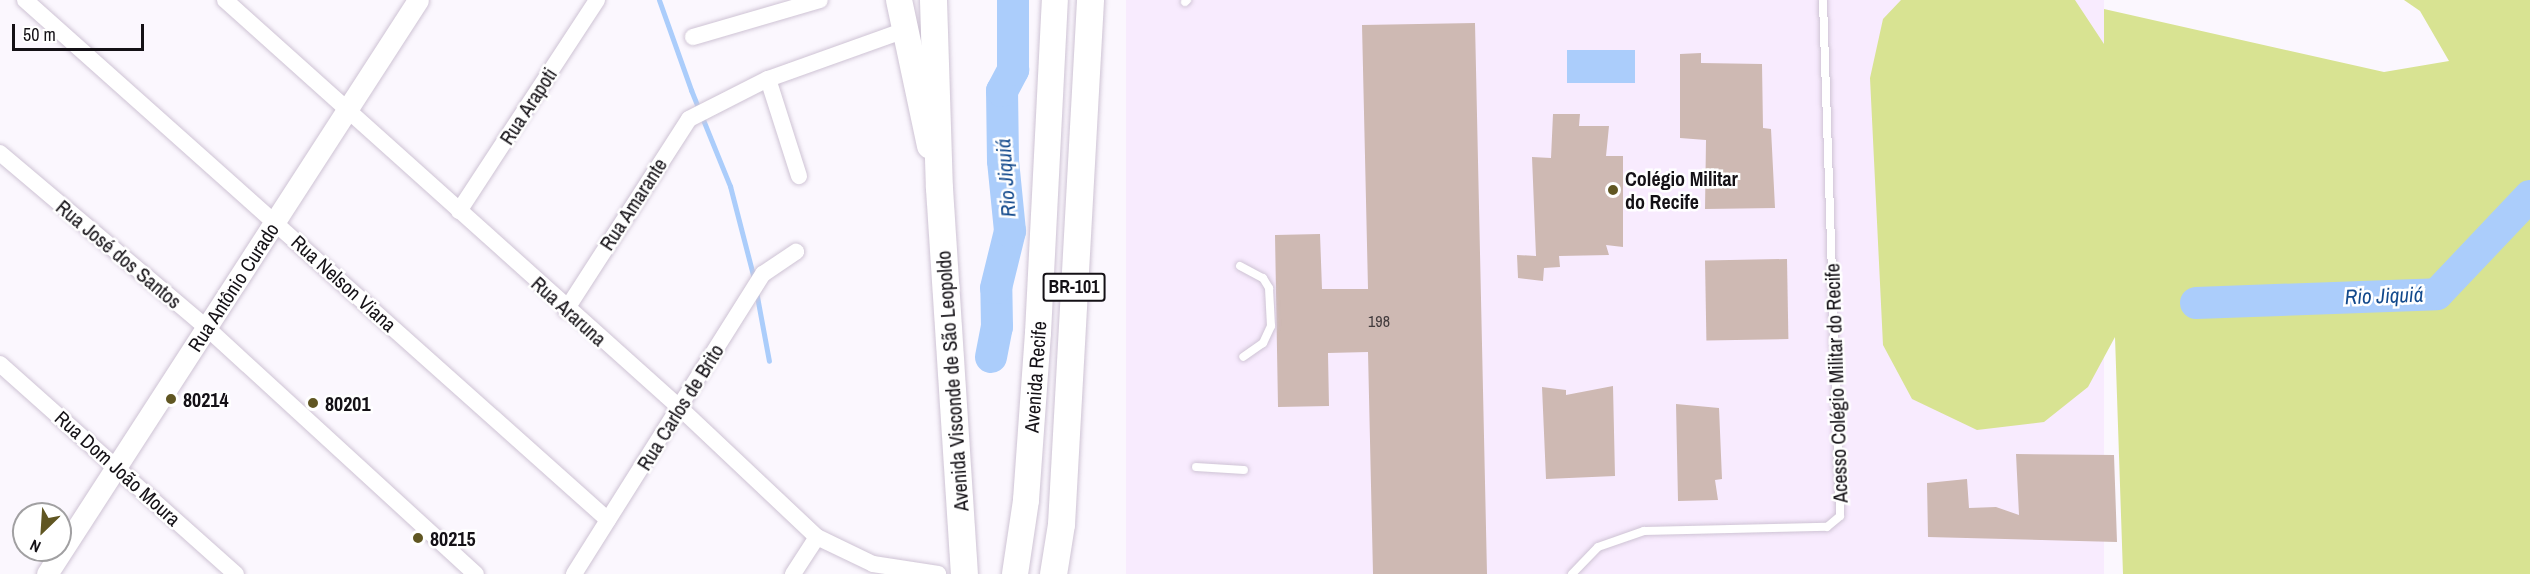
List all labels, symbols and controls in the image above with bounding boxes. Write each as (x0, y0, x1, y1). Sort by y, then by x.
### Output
scale bar (15, 12, 147, 50)
text: 50 m (23, 22, 56, 47)
street label: Rua Arapoti (494, 63, 562, 149)
water label: Rio Jiquiá (991, 138, 1021, 218)
street label: Rua Amarante (594, 153, 672, 255)
place label: Colégio Militar do Recife (1625, 166, 1738, 213)
marker: Colégio Militar do Recife (1606, 183, 1620, 197)
street label: Rua José dos Santos (52, 195, 186, 313)
street label: Rua Antônio Curado (182, 218, 284, 356)
street label: Rua Nelson Viana (287, 230, 401, 336)
street label: Avenida Visconde de São Leopoldo (931, 250, 973, 512)
street label: Acesso Colégio Militar do Recife (1820, 263, 1852, 503)
street label: Rua Araruna (526, 271, 612, 351)
road number: BR-101 (1042, 272, 1106, 302)
water label: Rio Jiquiá (2344, 282, 2424, 310)
house number: 198 (1368, 311, 1390, 331)
street label: Avenida Recife (1019, 320, 1051, 434)
street label: Rua Carlos de Brito (632, 340, 728, 474)
place label: 80214 (183, 387, 229, 411)
place label: 80201 (325, 391, 371, 415)
marker: 80214 (164, 392, 178, 406)
marker: 80201 (306, 396, 320, 410)
street label: Rua Dom João Moura (50, 405, 186, 531)
north arrow (12, 502, 72, 562)
place label: 80215 (430, 526, 476, 550)
marker: 80215 (411, 531, 425, 545)
text: N (26, 535, 44, 558)

